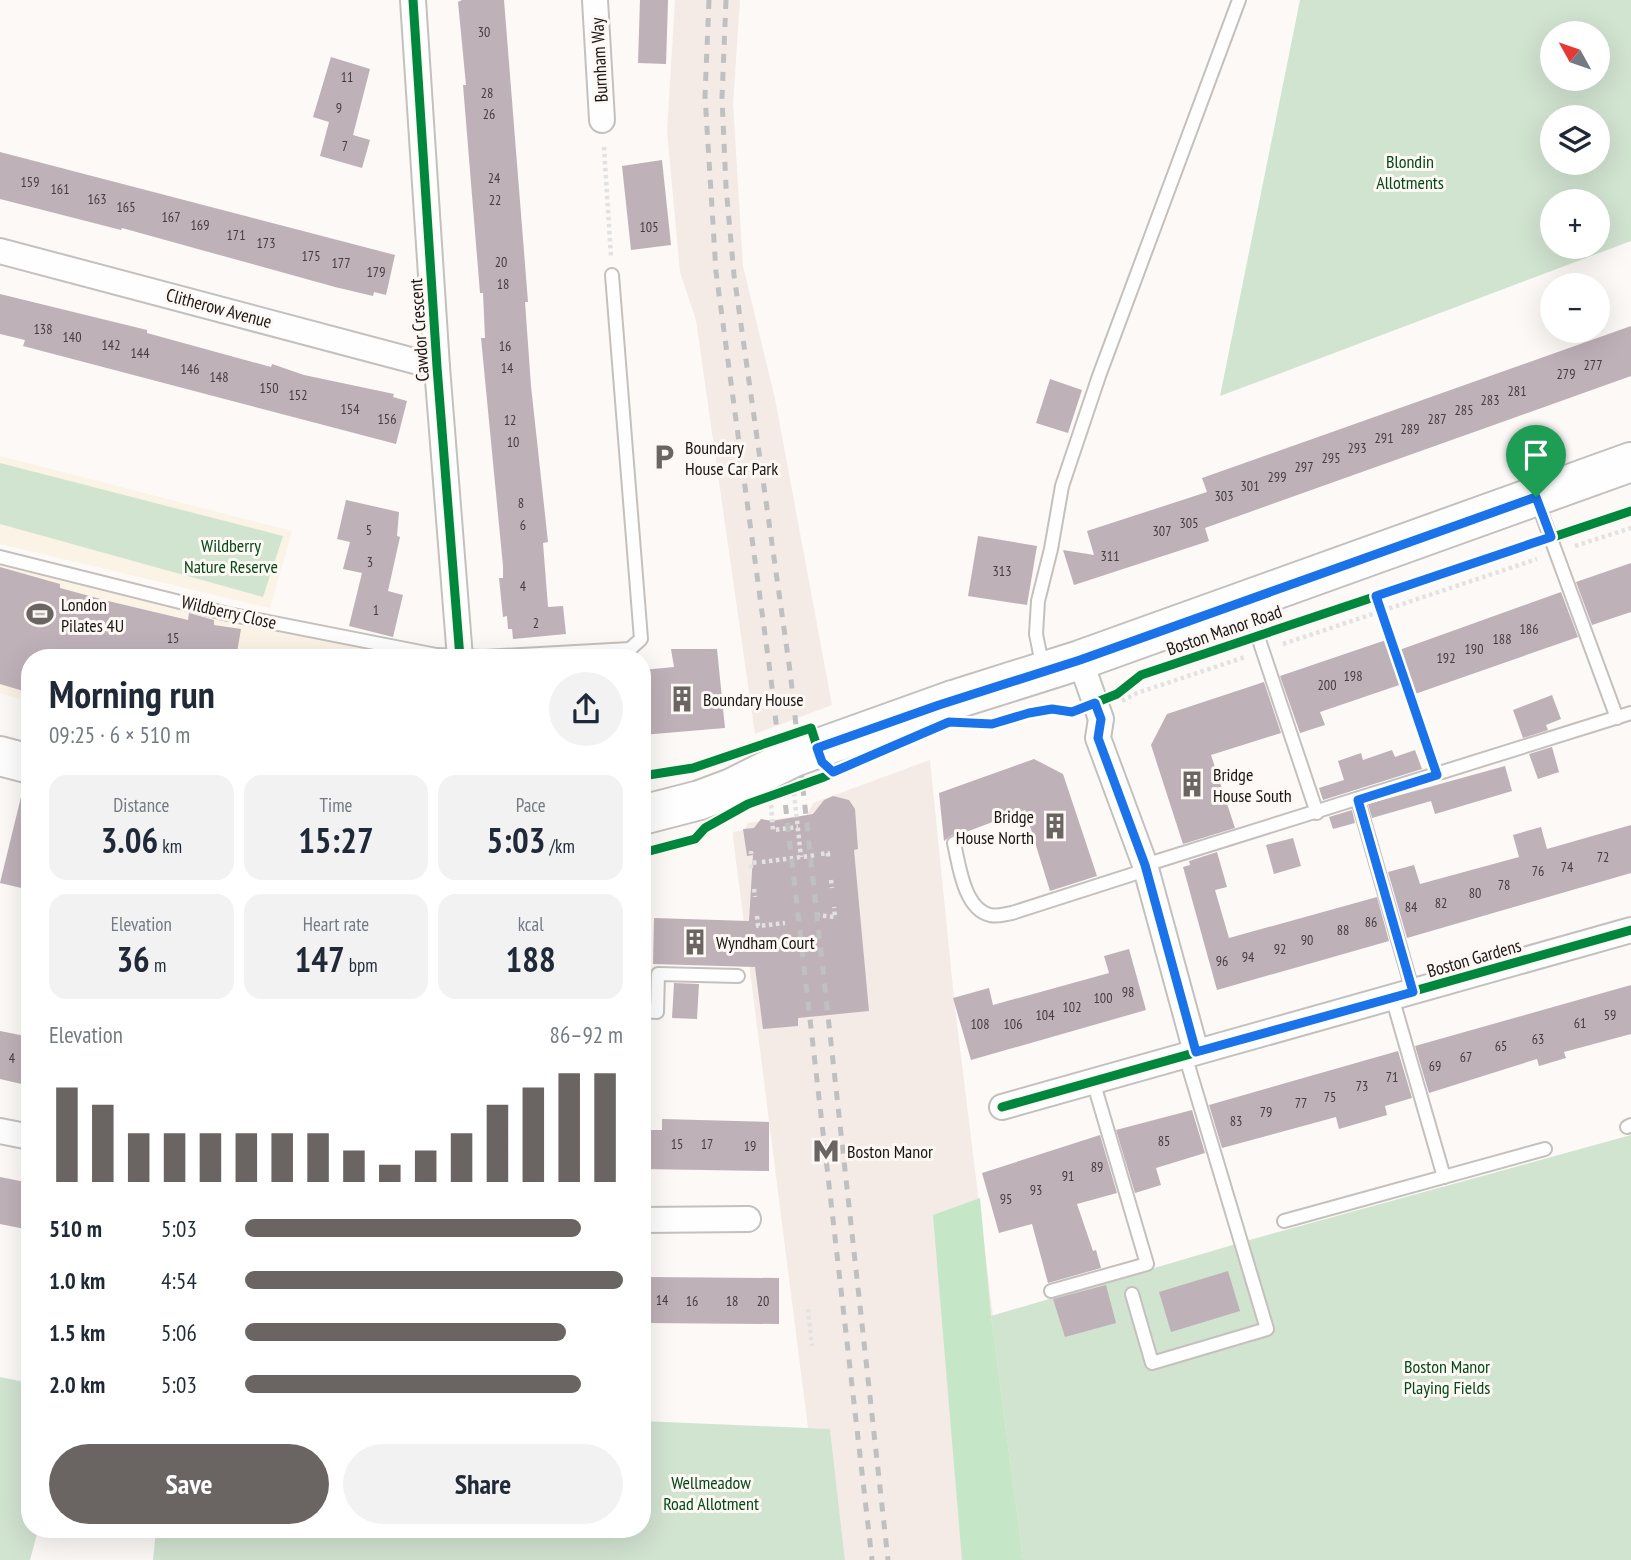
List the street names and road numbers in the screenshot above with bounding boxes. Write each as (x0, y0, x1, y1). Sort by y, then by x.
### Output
street label: Burnham Way (585, 17, 613, 103)
street label: Cawdor Crescent (404, 278, 434, 382)
street label: Clitherow Avenue (164, 283, 274, 333)
street label: Wildberry Close (179, 590, 279, 634)
street label: Boston Manor Road (1163, 600, 1285, 660)
street label: Boston Gardens (1424, 934, 1524, 982)

